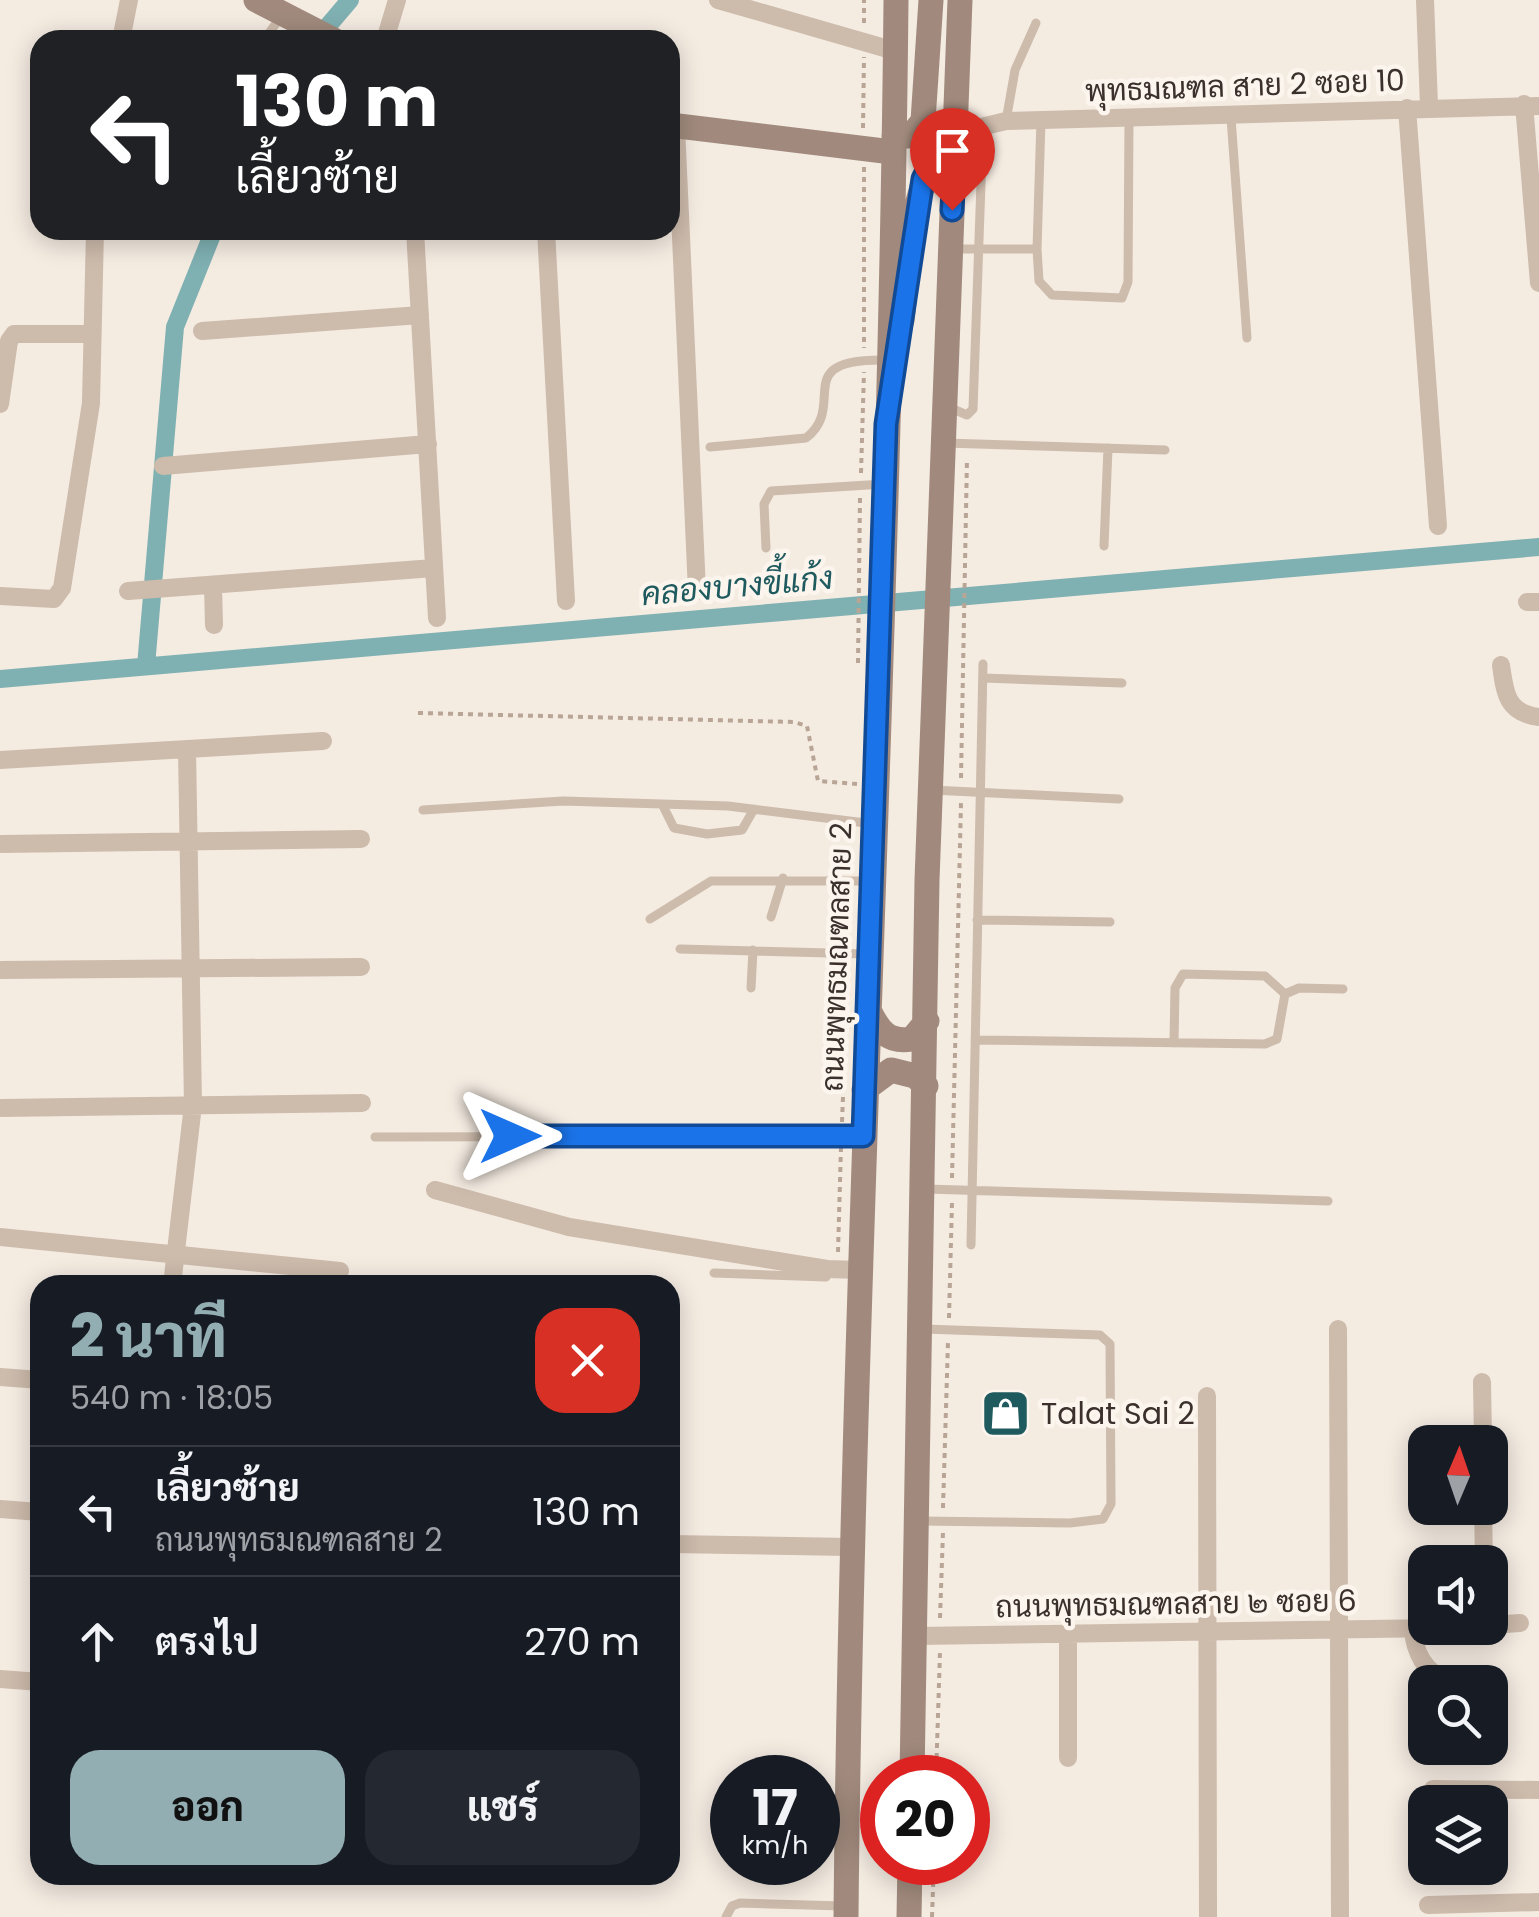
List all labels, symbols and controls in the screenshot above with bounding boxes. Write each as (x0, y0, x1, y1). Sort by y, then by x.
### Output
text: 130 m (235, 52, 438, 151)
street label: พุทธมณฑล สาย 2 ซอย 10 (1085, 58, 1405, 113)
icon: left (70, 70, 200, 200)
pin (910, 108, 995, 211)
icon: arrive (925, 123, 980, 178)
text: เลี้ยวซ้าย (235, 146, 399, 209)
water label: คลองบางขี้แก้ง (639, 548, 835, 616)
street label: ถนนพุทธมณฑลสาย 2 (810, 822, 863, 1092)
position arrow (458, 1084, 562, 1188)
text: 2 นาที (70, 1294, 227, 1378)
button: close (535, 1308, 640, 1413)
text: 540 m · 18:05 (70, 1375, 273, 1420)
shop icon: Talat Sai 2 (980, 1388, 1032, 1440)
place label: Talat Sai 2 (1041, 1392, 1195, 1435)
north arrow (1408, 1425, 1508, 1525)
map controls (1408, 1425, 1508, 1885)
text: เลี้ยวซ้าย (155, 1461, 300, 1514)
icon: left (70, 1484, 125, 1539)
text: 130 m (532, 1485, 640, 1538)
text: ถนนพุทธมณฑลสาย 2 (155, 1517, 443, 1562)
button: sound (1408, 1545, 1508, 1645)
street label: ถนนพุทธมณฑลสาย ๒ ซอย 6 (995, 1579, 1357, 1628)
icon: ahead (70, 1614, 125, 1669)
text: ตรงไป (155, 1615, 259, 1668)
text: 270 m (524, 1615, 640, 1668)
button: search (1408, 1665, 1508, 1765)
button: ออก (70, 1750, 345, 1865)
button: แชร์ (365, 1750, 640, 1865)
speed limit sign: 20 (860, 1755, 990, 1885)
text: 17 (752, 1772, 798, 1843)
button: layers (1408, 1785, 1508, 1885)
text: km/h (742, 1828, 808, 1863)

